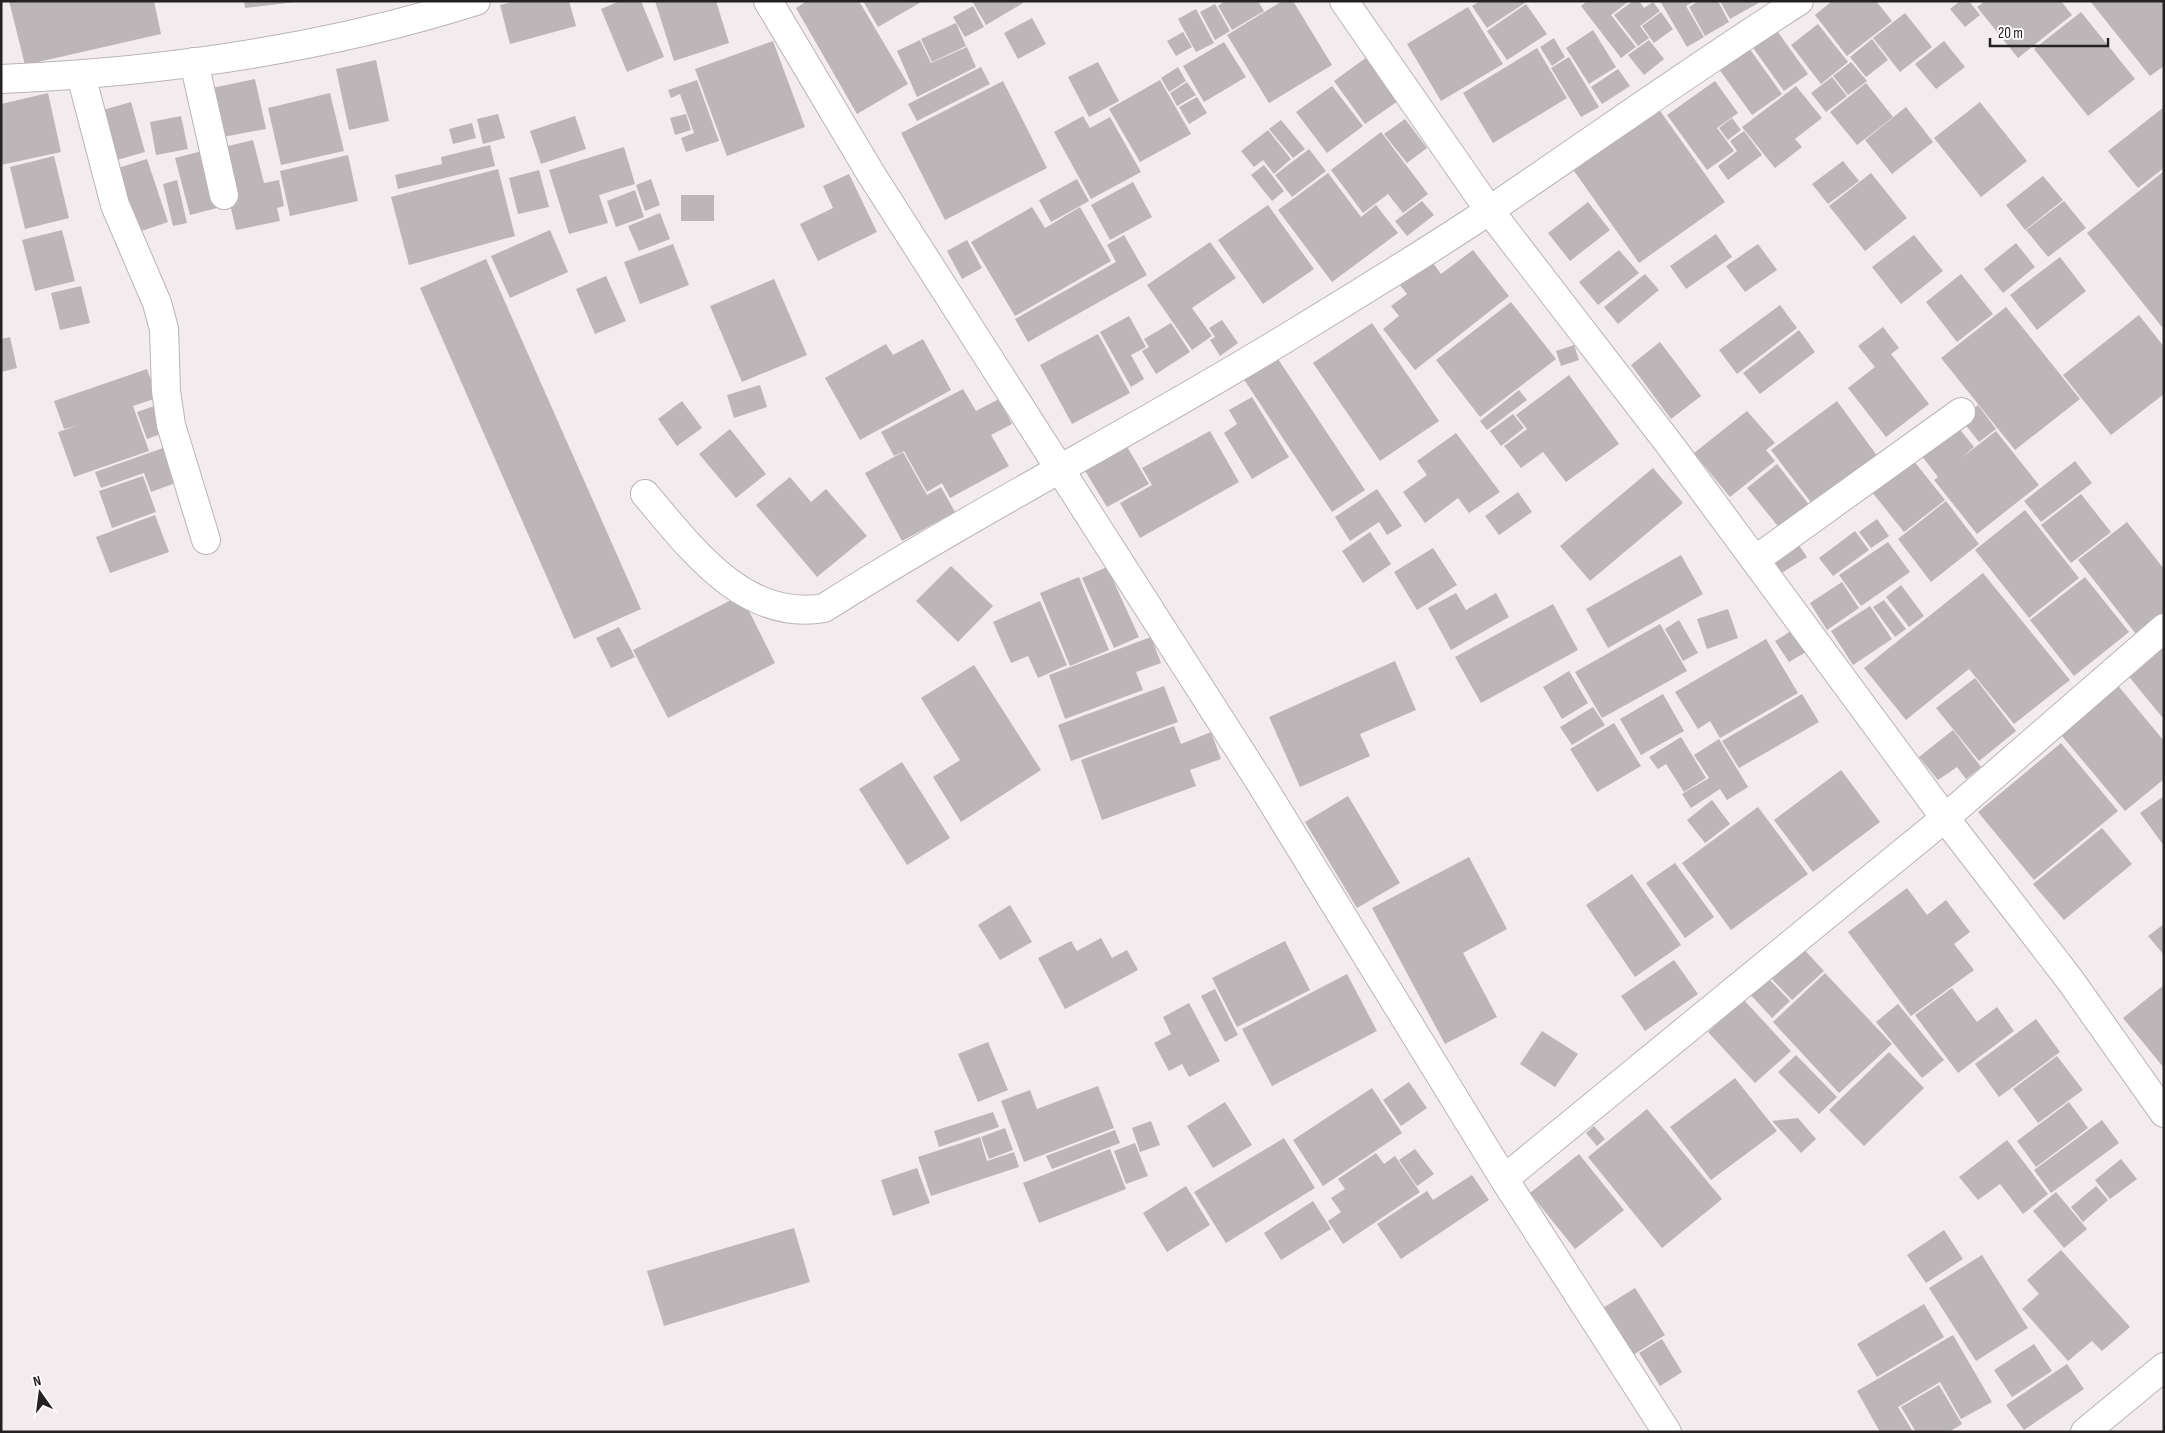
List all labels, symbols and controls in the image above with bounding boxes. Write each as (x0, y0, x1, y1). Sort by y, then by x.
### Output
scale bar (1990, 15, 2108, 47)
text: 20 m (1998, 24, 2023, 43)
north arrow (15, 1368, 65, 1418)
text: N (31, 1372, 43, 1390)

